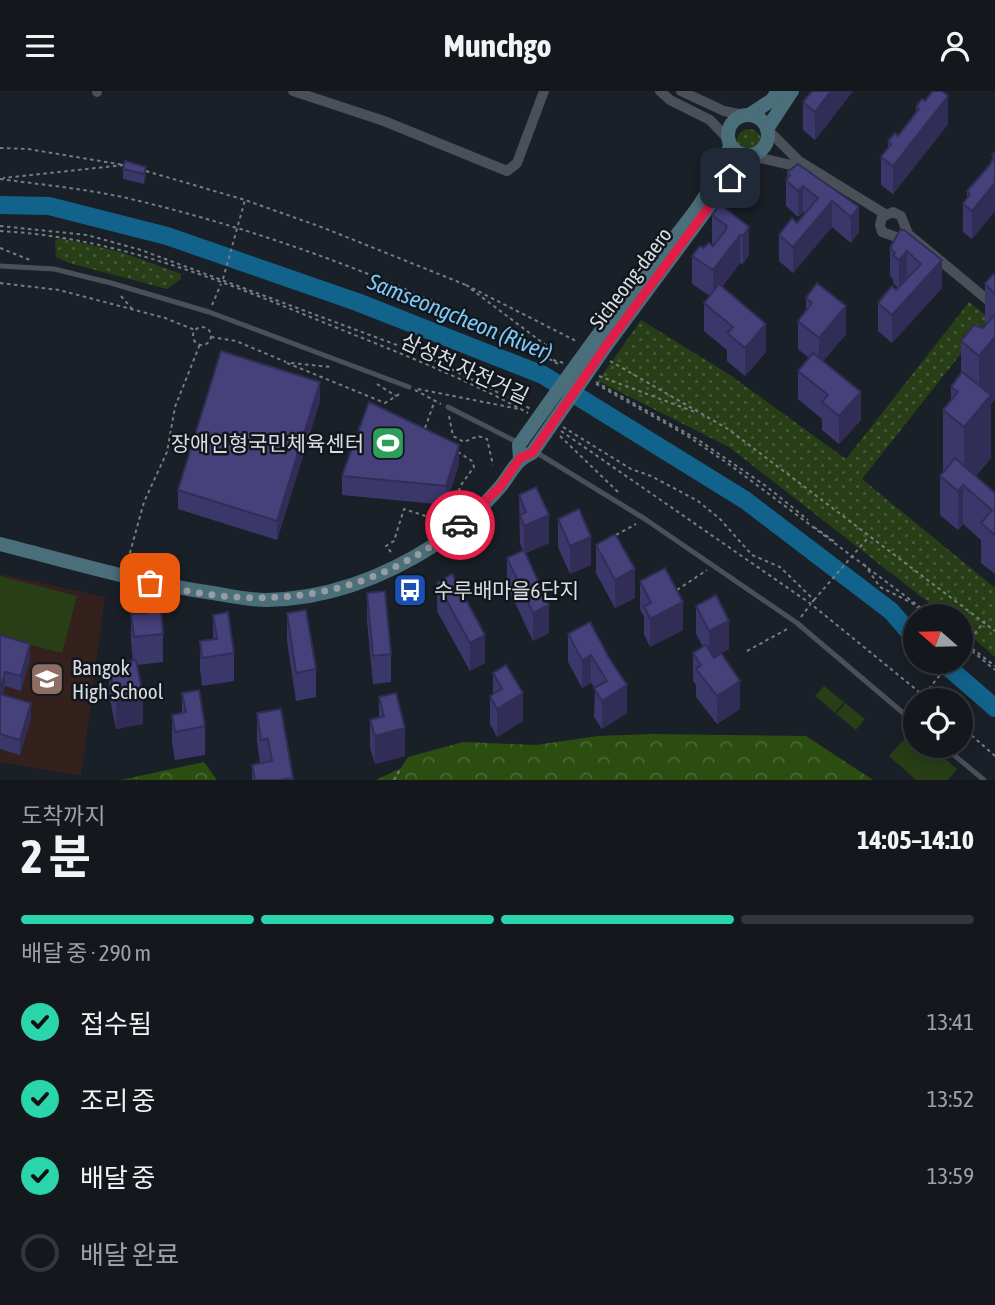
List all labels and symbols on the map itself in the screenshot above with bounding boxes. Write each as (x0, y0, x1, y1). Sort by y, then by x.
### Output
pin (700, 148, 760, 208)
street label: Sicheong-daero (584, 223, 676, 333)
water label: Samseongcheon (River) (363, 268, 556, 366)
street label: 삼성천 자전거길 (397, 328, 533, 408)
sports icon: 장애인형국민체육센터 (369, 424, 407, 462)
place label: 장애인형국민체육센터 (171, 431, 364, 455)
courier (425, 490, 495, 560)
pin (120, 553, 180, 613)
bus stop icon: 수루배마을6단지 (391, 571, 429, 609)
place label: 수루배마을6단지 (434, 578, 579, 602)
north arrow (903, 604, 973, 674)
place label: Bangok High School (72, 655, 164, 703)
school or university icon: Bangok High School (28, 660, 66, 698)

